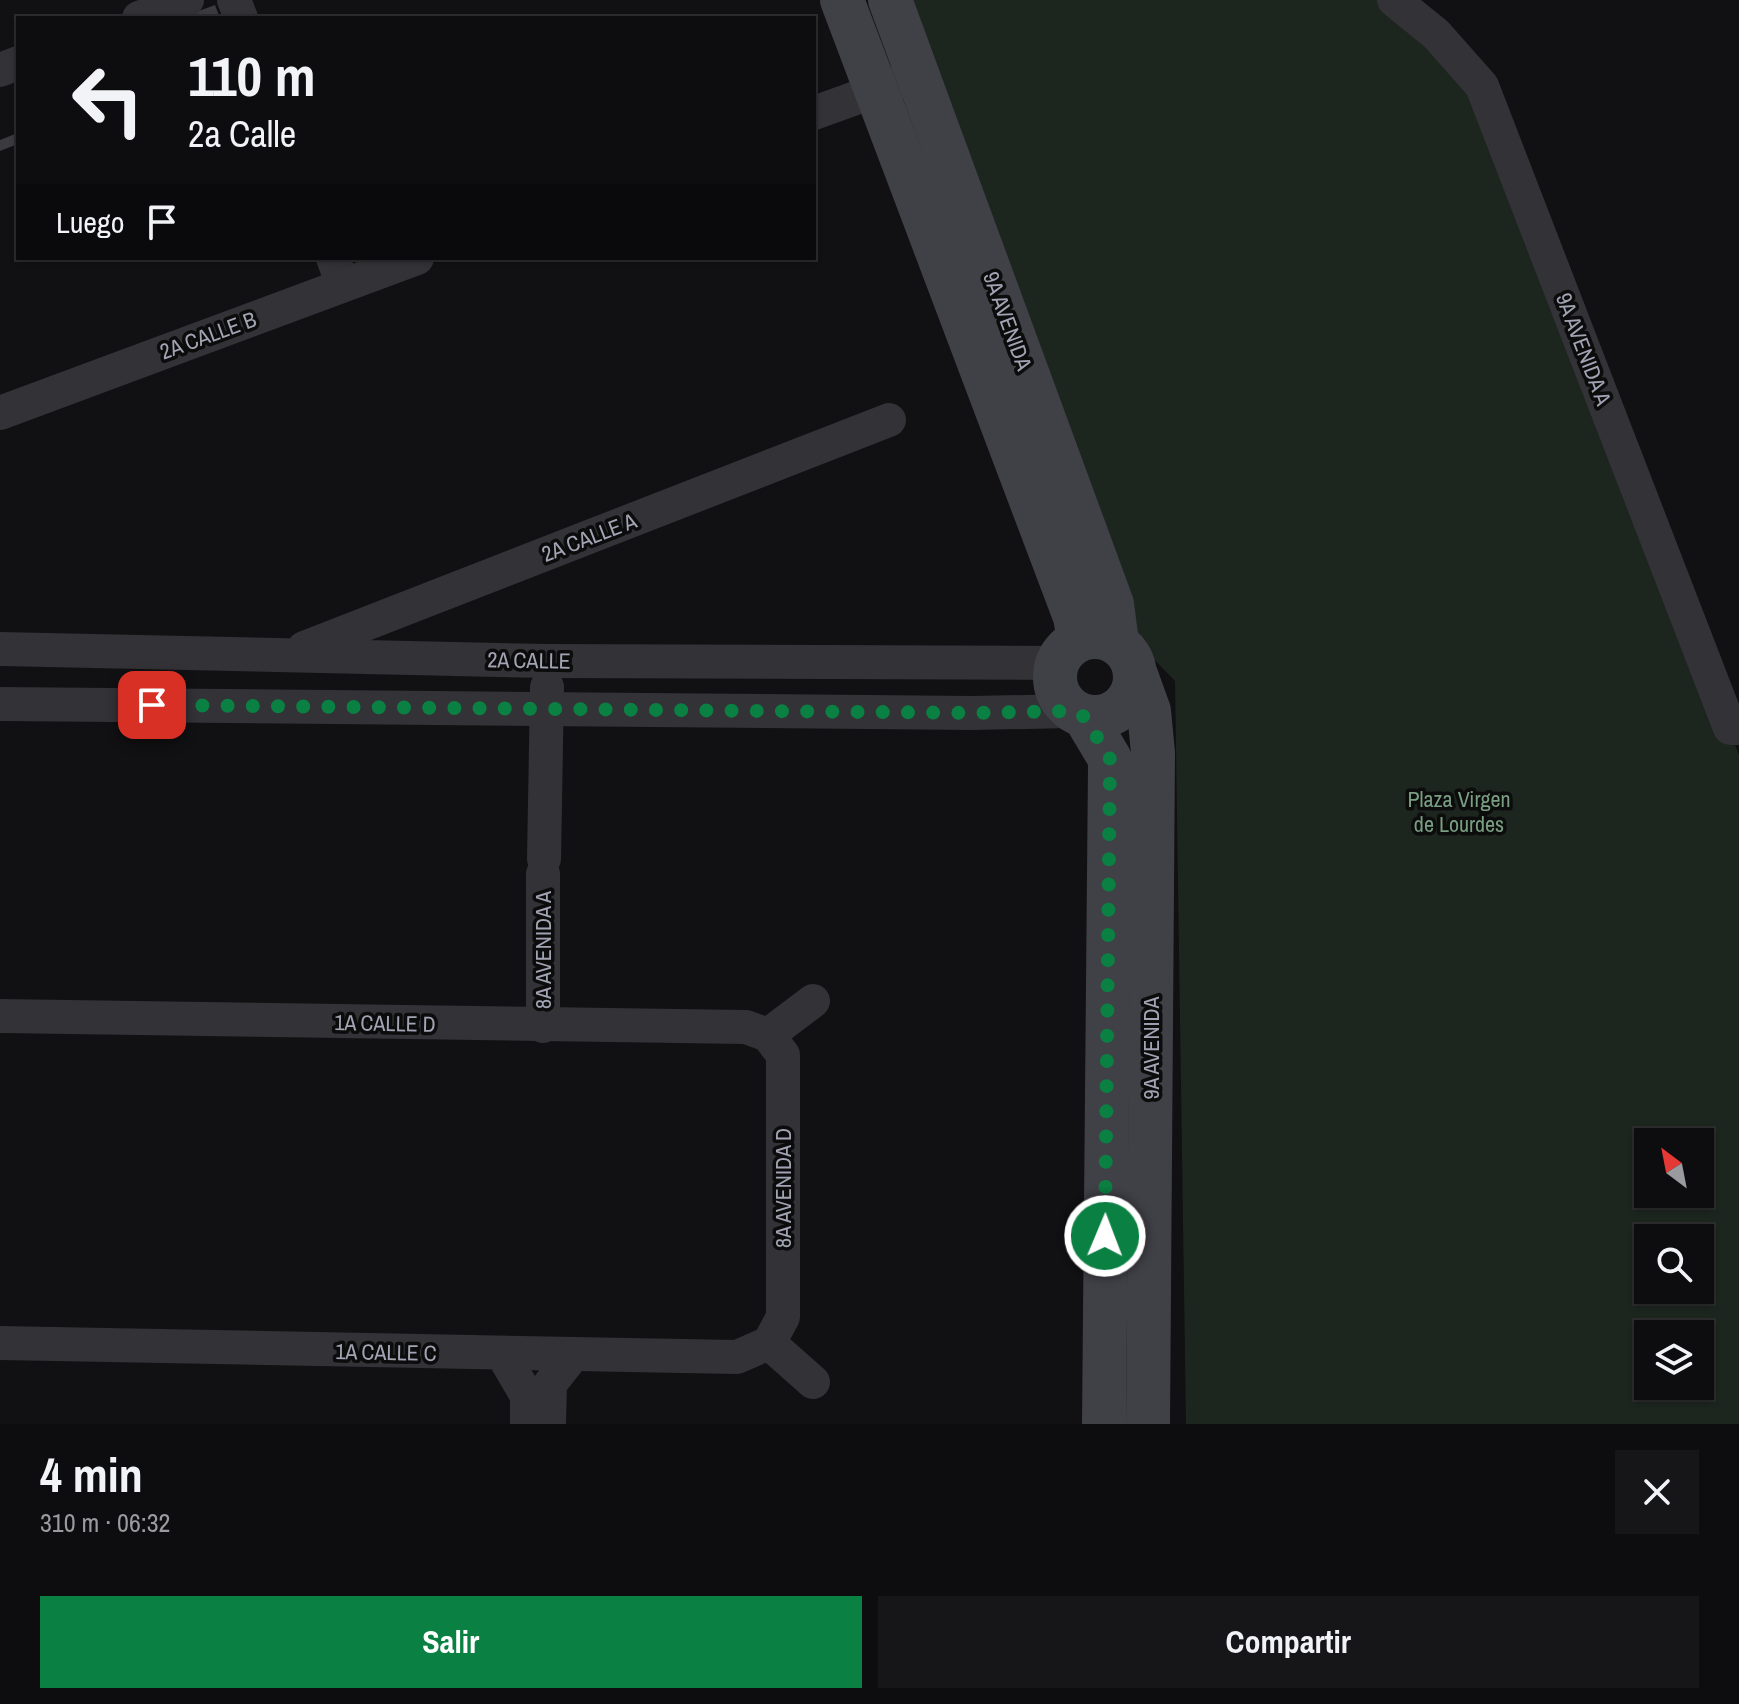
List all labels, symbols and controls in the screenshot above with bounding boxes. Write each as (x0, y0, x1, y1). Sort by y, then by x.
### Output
text: 110 m (188, 38, 316, 113)
icon: left (56, 48, 160, 152)
text: 2a Calle (188, 110, 296, 158)
icon: arrive (140, 200, 184, 244)
text: Luego (56, 202, 124, 242)
street label: 9A AVENIDA (976, 267, 1040, 375)
street label: 9A AVENIDA A (1549, 289, 1620, 410)
street label: 2A CALLE B (156, 304, 260, 366)
street label: 2A CALLE A (537, 505, 642, 569)
street label: 2A CALLE (487, 644, 571, 676)
pin (118, 671, 186, 739)
icon: arrive (130, 683, 174, 727)
park label: Plaza Virgen de Lourdes (1408, 784, 1510, 839)
street label: 8A AVENIDA A (528, 890, 558, 1009)
street label: 9A AVENIDA (1136, 996, 1166, 1099)
street label: 1A CALLE D (334, 1007, 436, 1039)
street label: 8A AVENIDA D (768, 1128, 798, 1248)
north arrow (1634, 1128, 1714, 1208)
map controls (1634, 1128, 1714, 1400)
position arrow (1063, 1194, 1147, 1278)
button: search (1634, 1224, 1714, 1304)
button: layers (1634, 1320, 1714, 1400)
street label: 1A CALLE C (335, 1336, 437, 1368)
text: 4 min (40, 1442, 143, 1507)
button: close (1615, 1450, 1699, 1534)
text: 310 m · 06:32 (40, 1505, 170, 1540)
button: Salir (40, 1596, 862, 1688)
button: Compartir (878, 1596, 1699, 1688)

